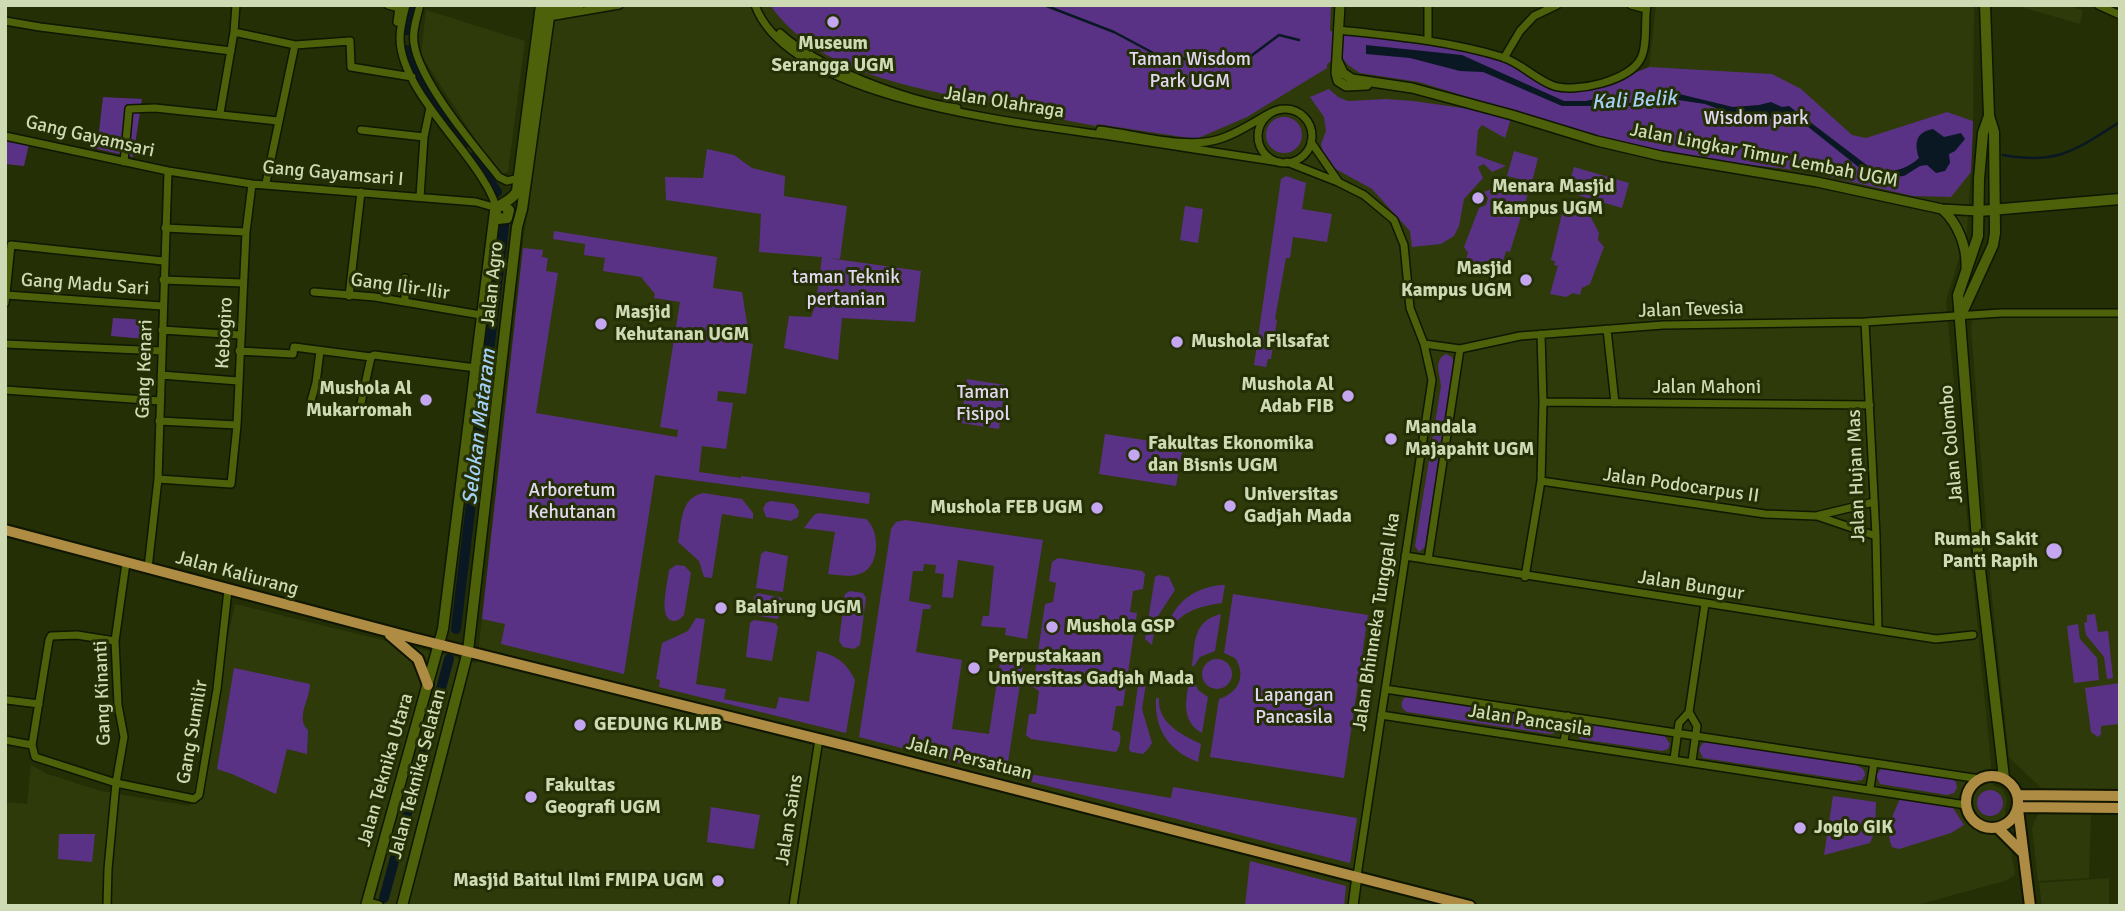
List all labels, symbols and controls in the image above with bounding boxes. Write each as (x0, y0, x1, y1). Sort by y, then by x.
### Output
marker: Museum Serangga UGM (825, 14, 841, 30)
place label: Museum Serangga UGM (772, 33, 894, 77)
park label: Taman Wisdom Park UGM (1129, 49, 1251, 93)
street label: Jalan Olahraga (942, 82, 1066, 124)
water label: Kali Belik (1591, 86, 1677, 116)
park label: Wisdom park (1703, 108, 1809, 130)
street label: Gang Gayamsari (23, 111, 157, 163)
street label: Jalan Lingkar Timur Lembah UGM (1628, 119, 1900, 193)
street label: Gang Gayamsari I (261, 156, 405, 192)
place label: Menara Masjid Kampus UGM (1492, 176, 1614, 220)
marker: Menara Masjid Kampus UGM (1470, 190, 1486, 206)
street label: Jalan Agro (477, 240, 509, 328)
place label: Masjid Kampus UGM (1401, 258, 1512, 302)
park label: taman Teknik pertanian (792, 267, 900, 311)
street label: Gang Madu Sari (20, 269, 150, 301)
street label: Gang Ilir-Ilir (349, 269, 451, 305)
marker: Masjid Kampus UGM (1518, 272, 1534, 288)
street label: Kebogiro (212, 296, 238, 370)
street label: Jalan Tevesia (1638, 297, 1744, 323)
place label: Masjid Kehutanan UGM (615, 302, 749, 346)
marker: Masjid Kehutanan UGM (593, 316, 609, 332)
street label: Gang Kenari (132, 319, 158, 419)
place label: Mushola Filsafat (1191, 331, 1329, 353)
marker: Mushola Filsafat (1169, 334, 1185, 350)
water label: Selokan Mataram (458, 348, 502, 506)
place label: Mushola Al Adab FIB (1241, 374, 1334, 418)
street label: Jalan Mahoni (1653, 377, 1761, 399)
place label: Mushola Al Mukarromah (306, 378, 412, 422)
park label: Taman Fisipol (956, 382, 1010, 426)
street label: Jalan Colombo (1935, 384, 1969, 504)
marker: Mushola Al Adab FIB (1340, 388, 1356, 404)
marker: Mushola Al Mukarromah (418, 392, 434, 408)
street label: Jalan Hujan Mas (1843, 409, 1871, 543)
place label: Mandala Majapahit UGM (1405, 417, 1534, 461)
marker: Mandala Majapahit UGM (1383, 431, 1399, 447)
place label: Fakultas Ekonomika dan Bisnis UGM (1148, 433, 1314, 477)
marker: Fakultas Ekonomika dan Bisnis UGM (1126, 447, 1142, 463)
street label: Jalan Podocarpus II (1602, 464, 1760, 508)
park label: Arboretum Kehutanan (528, 480, 616, 524)
place label: Universitas Gadjah Mada (1244, 484, 1352, 528)
place label: Mushola FEB UGM (930, 497, 1083, 519)
marker: Universitas Gadjah Mada (1222, 498, 1238, 514)
marker: Mushola FEB UGM (1089, 500, 1105, 516)
street label: Jalan Bhinneka Tunggal Ika (1348, 511, 1406, 733)
place label: Rumah Sakit Panti Rapih (1934, 529, 2038, 573)
marker: Rumah Sakit Panti Rapih (2044, 541, 2064, 561)
street label: Jalan Kaliurang (173, 547, 301, 601)
street label: Jalan Bungur (1636, 566, 1746, 606)
place label: Balairung UGM (735, 597, 862, 619)
marker: Balairung UGM (713, 600, 729, 616)
place label: Mushola GSP (1066, 616, 1175, 638)
marker: Mushola GSP (1044, 619, 1060, 635)
street label: Gang Kinanti (90, 640, 116, 746)
place label: Perpustakaan Universitas Gadjah Mada (988, 646, 1194, 690)
marker: Perpustakaan Universitas Gadjah Mada (966, 660, 982, 676)
street label: Gang Sumilir (173, 678, 213, 786)
park label: Lapangan Pancasila (1254, 685, 1334, 729)
street label: Jalan Teknika Selatan (384, 687, 452, 861)
street label: Jalan Teknika Utara (353, 691, 419, 849)
street label: Jalan Pancasila (1466, 700, 1594, 742)
place label: GEDUNG KLMB (594, 714, 722, 736)
marker: GEDUNG KLMB (572, 717, 588, 733)
street label: Jalan Persatuan (904, 732, 1034, 786)
street label: Jalan Sains (772, 773, 808, 867)
place label: Fakultas Geografi UGM (545, 775, 661, 819)
marker: Fakultas Geografi UGM (523, 789, 539, 805)
place label: Joglo GIK (1814, 817, 1893, 839)
marker: Joglo GIK (1792, 820, 1808, 836)
place label: Masjid Baitul Ilmi FMIPA UGM (453, 870, 704, 892)
marker: Masjid Baitul Ilmi FMIPA UGM (710, 873, 726, 889)

